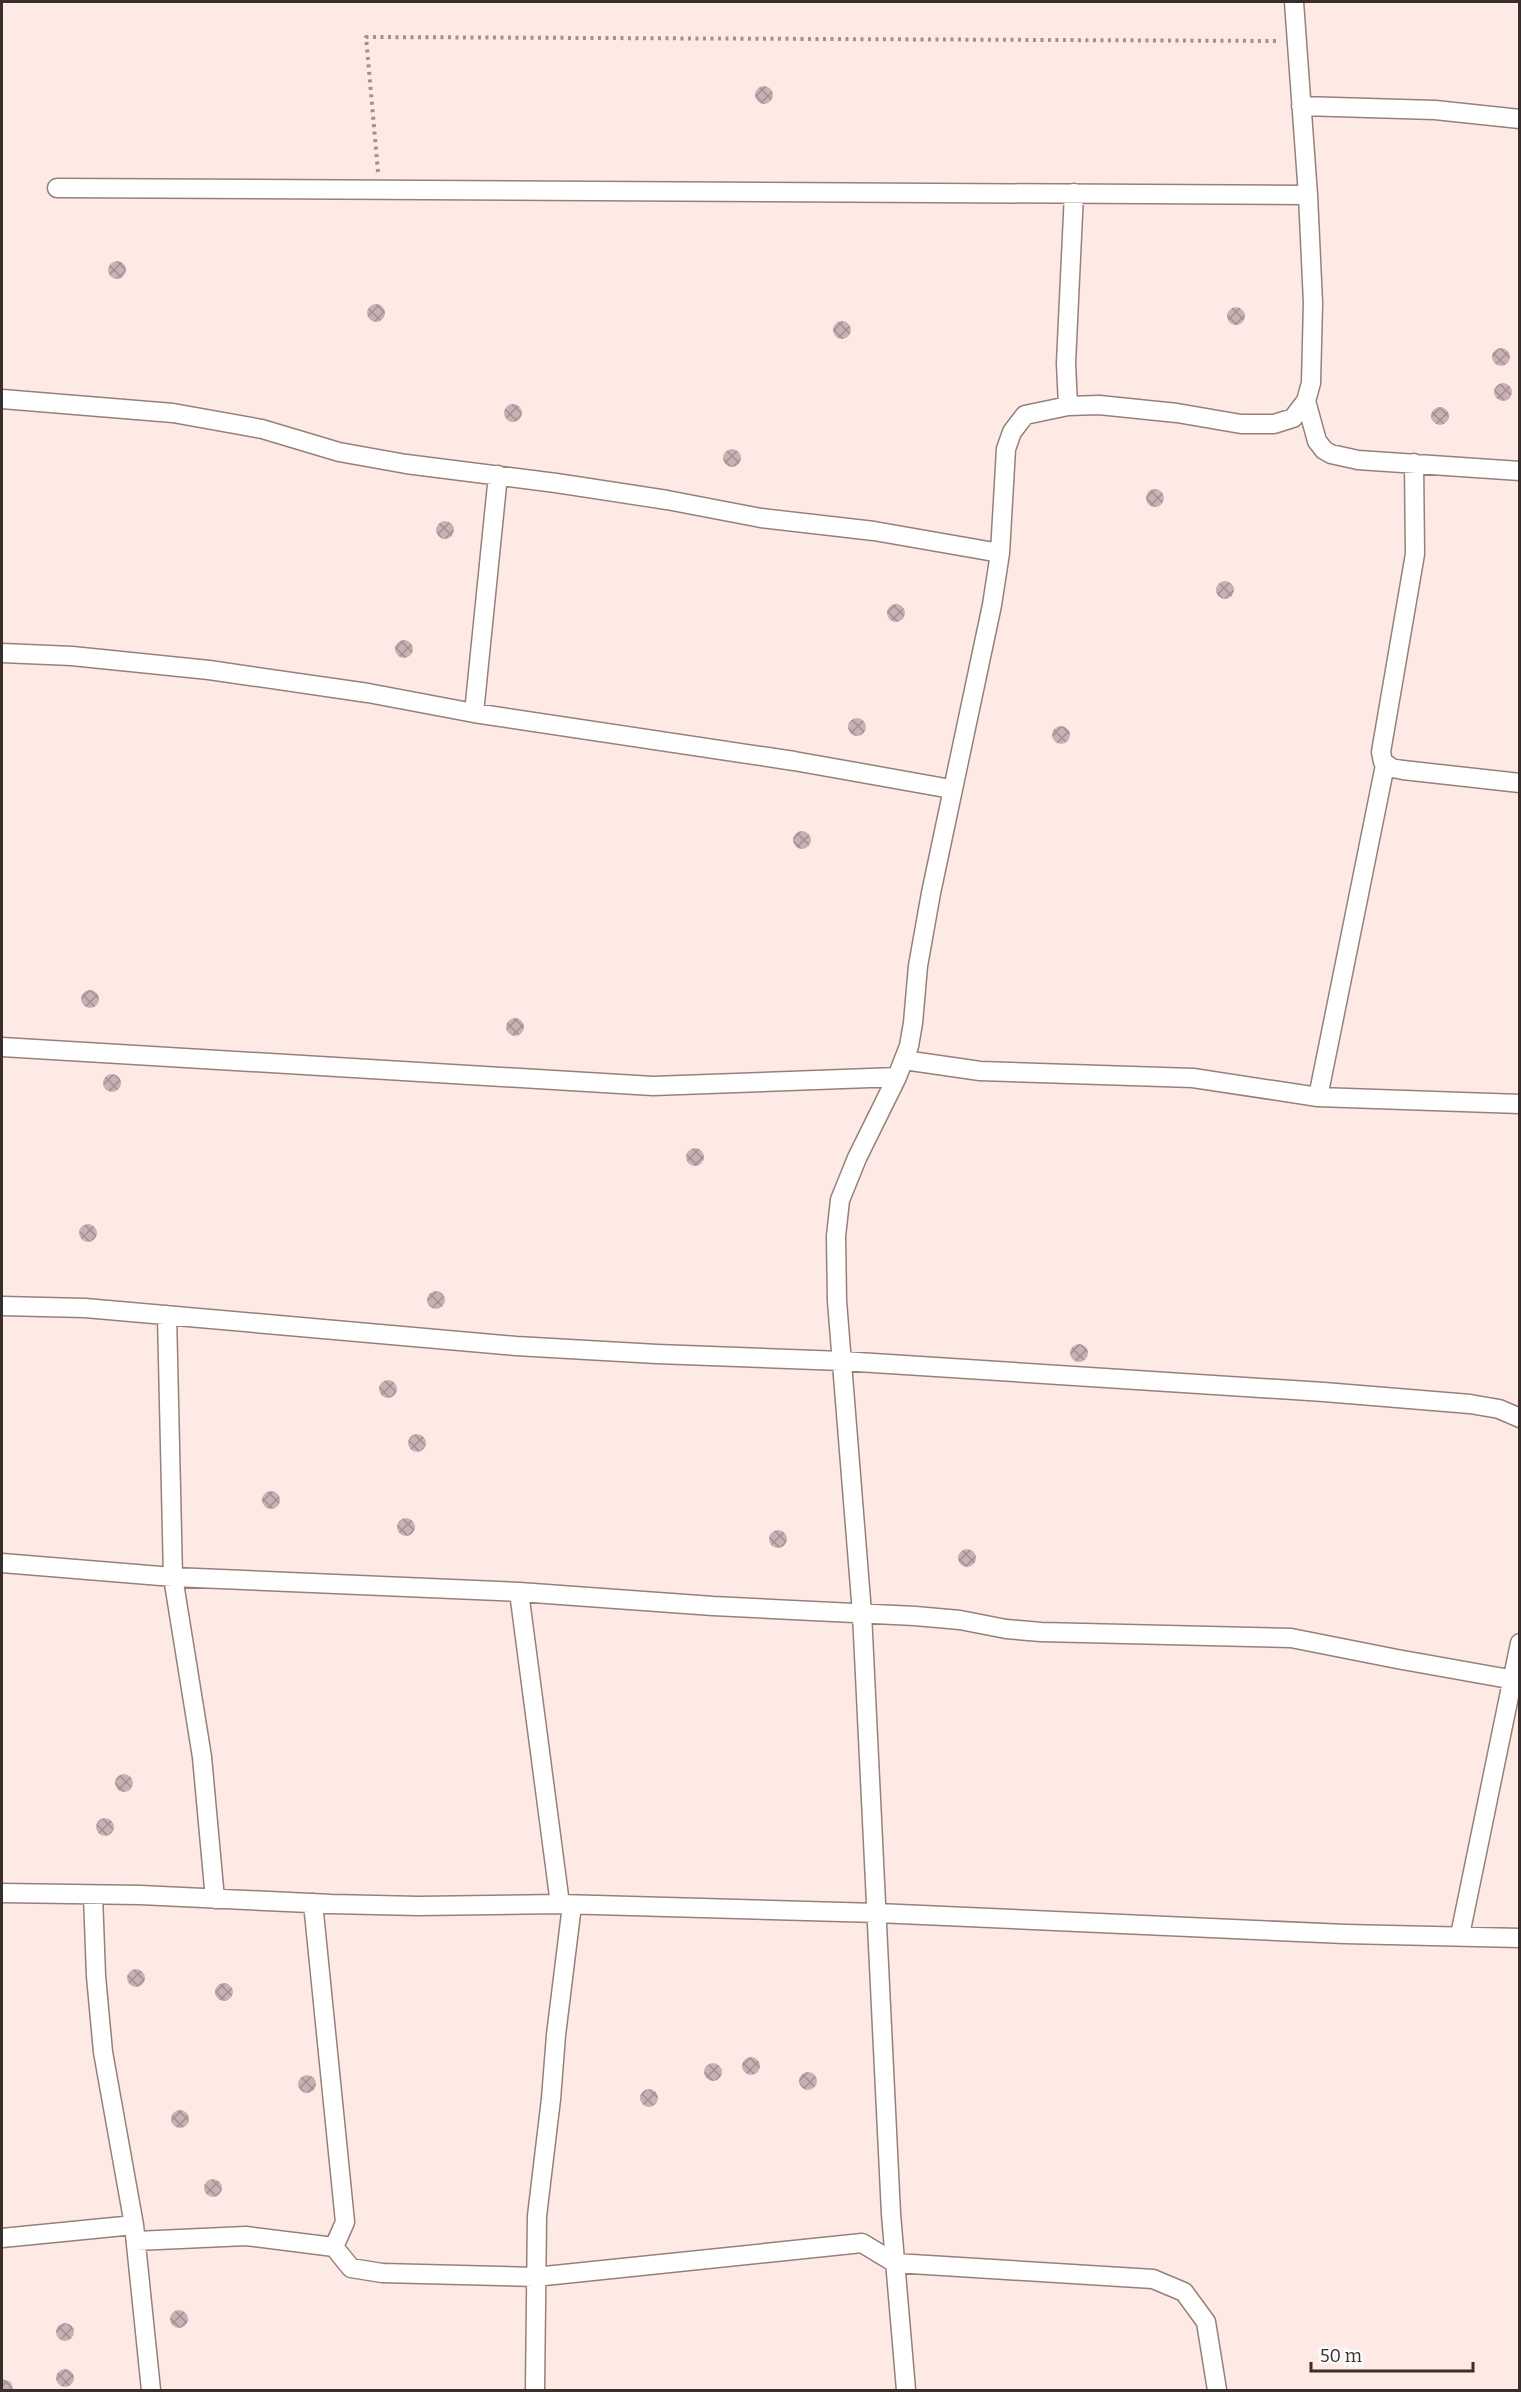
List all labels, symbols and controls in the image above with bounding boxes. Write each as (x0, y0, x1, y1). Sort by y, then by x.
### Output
scale bar (1311, 2335, 1473, 2373)
text: 50 m (1320, 2345, 1362, 2367)

